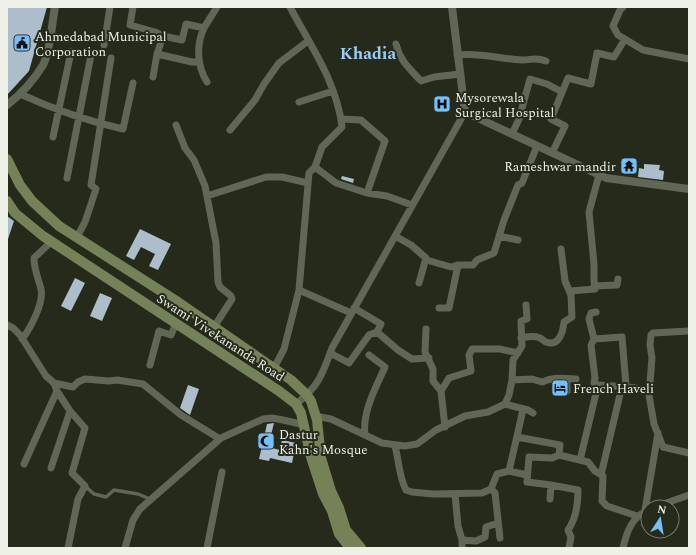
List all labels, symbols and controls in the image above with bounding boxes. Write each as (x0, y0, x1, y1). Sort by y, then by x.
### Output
place label: Ahmedabad Municipal Corporation (35, 27, 167, 62)
public building icon: Ahmedabad Municipal Corporation (12, 33, 32, 53)
district label: Khadia (340, 41, 397, 67)
place label: Mysorewala Surgical Hospital (455, 88, 555, 123)
hospital icon: Mysorewala Surgical Hospital (432, 94, 452, 114)
temple icon: Rameshwar mandir (619, 156, 639, 176)
place label: Rameshwar mandir (504, 157, 616, 177)
street label: Swami Vivekananda Road (153, 289, 288, 387)
hotel icon: French Haveli (550, 378, 570, 398)
place label: French Haveli (573, 379, 654, 399)
place label: Dastur Kahn's Mosque (279, 425, 368, 460)
mosque icon: Dastur Kahn's Mosque (256, 431, 276, 451)
north arrow (640, 499, 680, 539)
text: N (656, 500, 668, 519)

